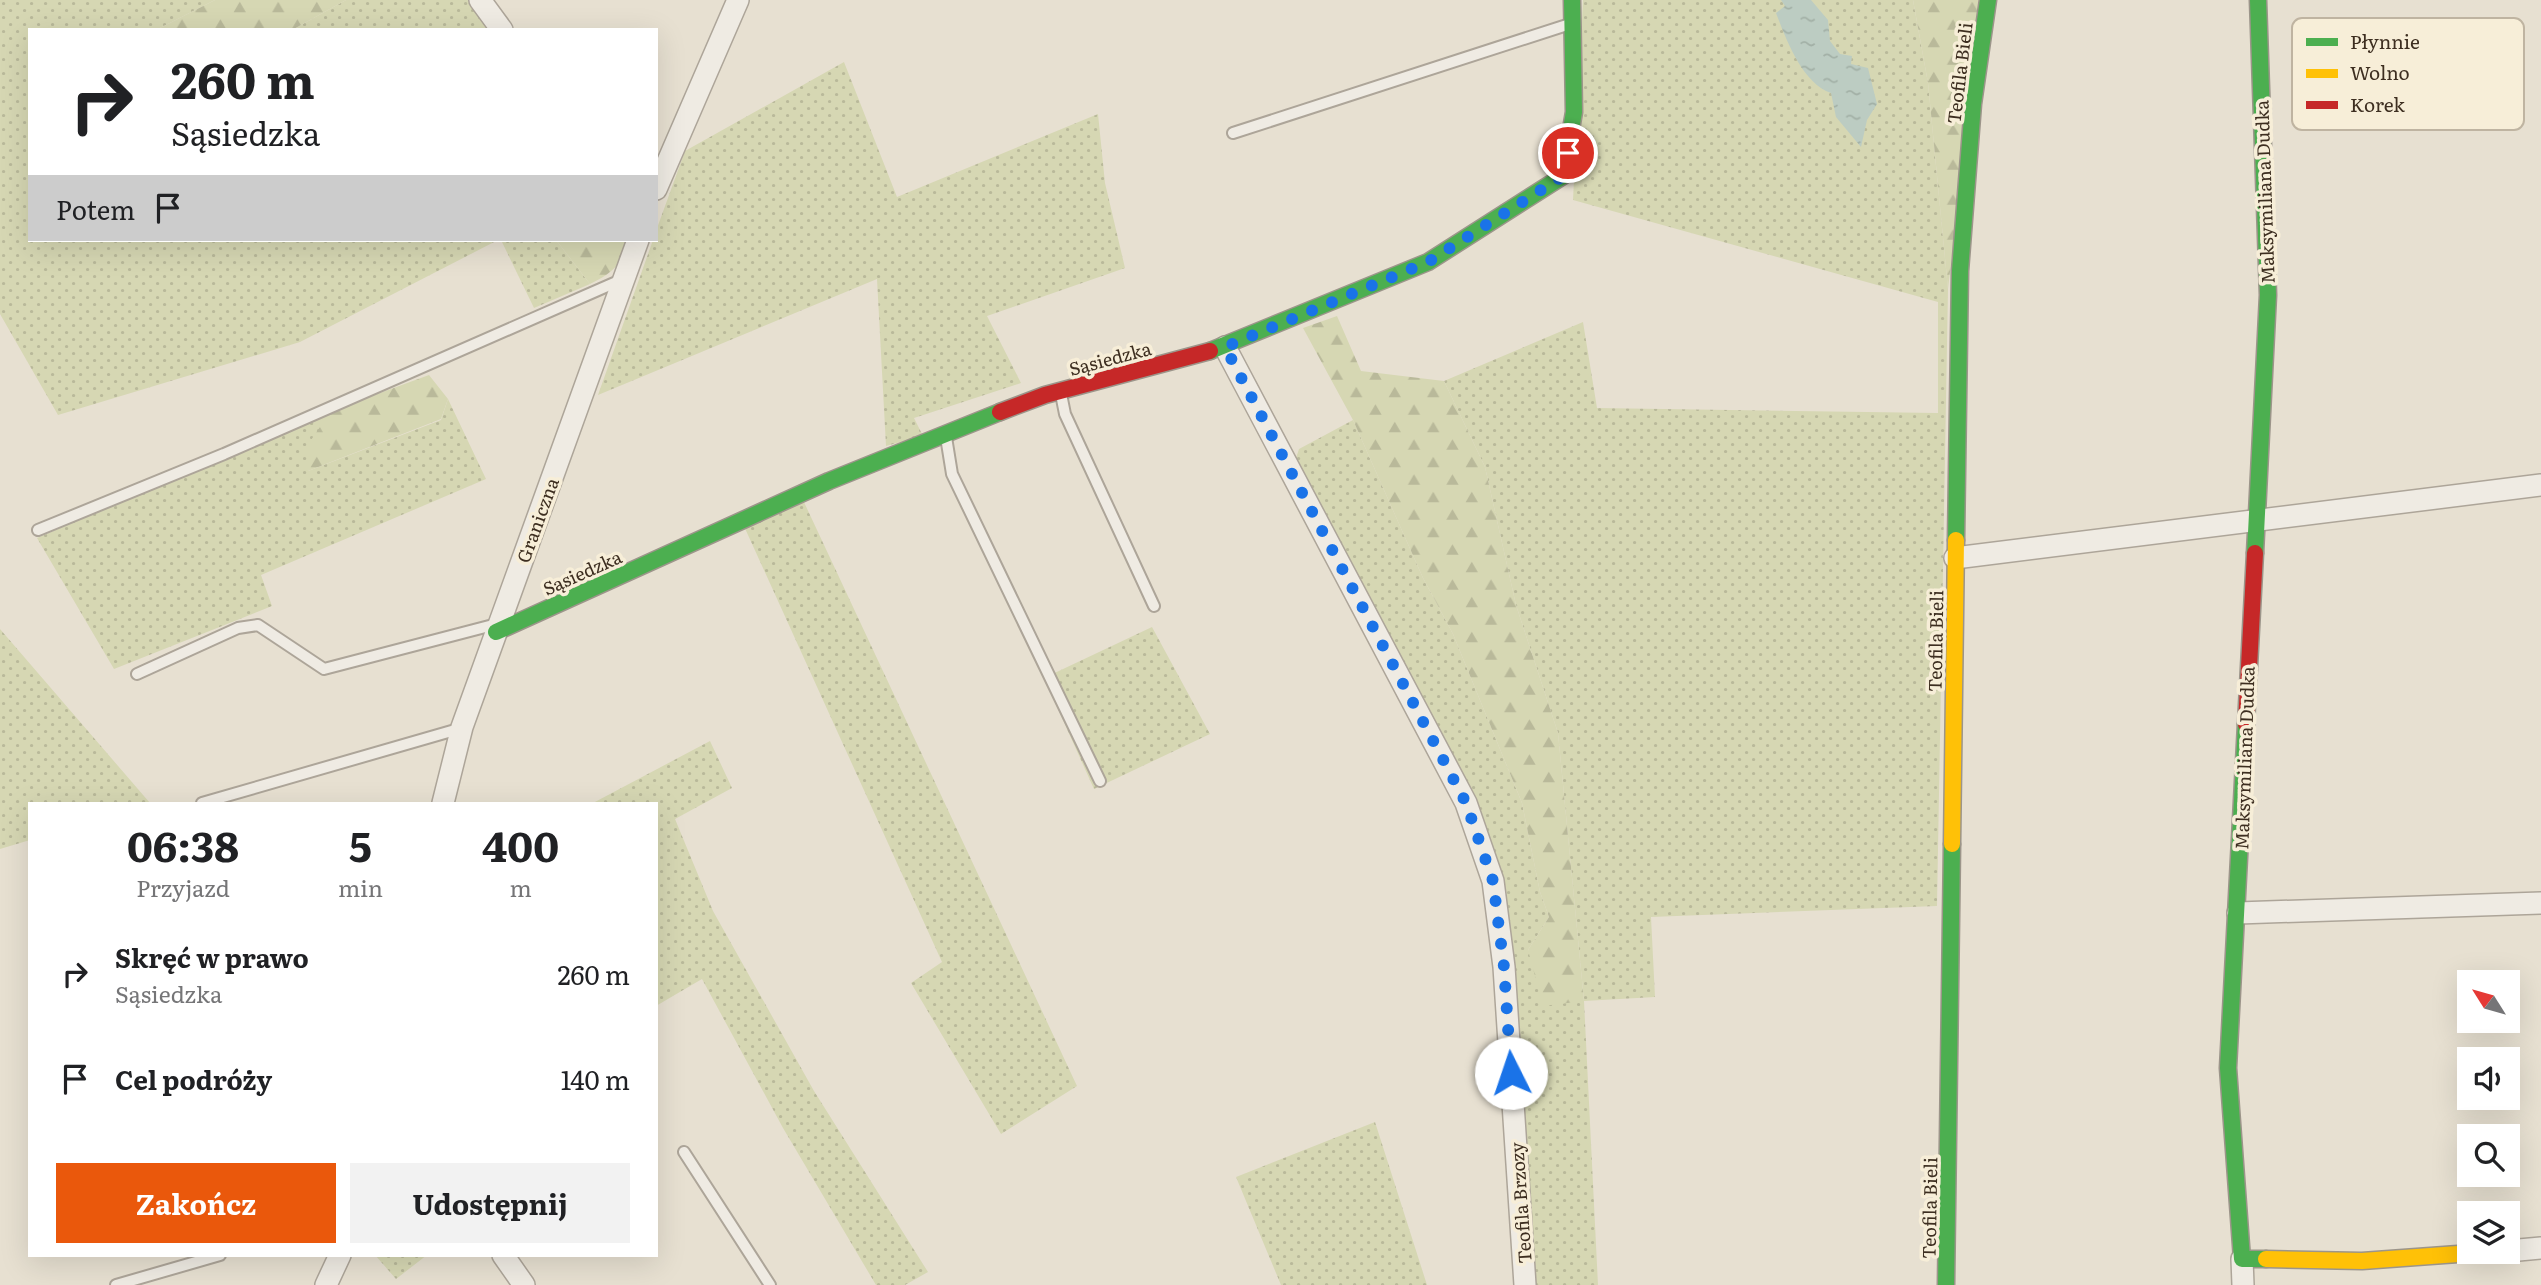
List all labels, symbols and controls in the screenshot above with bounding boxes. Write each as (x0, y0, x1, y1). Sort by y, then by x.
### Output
legend (2292, 18, 2524, 130)
street label: Teofila Bieli (1939, 21, 1979, 125)
text: Płynnie (2350, 27, 2420, 55)
text: 260 m (171, 41, 315, 114)
icon: right (56, 56, 147, 147)
text: Wolno (2350, 58, 2410, 86)
text: Korek (2350, 90, 2405, 118)
street label: Maksymiliana Dudka (2247, 99, 2281, 284)
text: Sąsiedzka (171, 108, 320, 156)
pin (1538, 123, 1598, 183)
icon: arrive (1549, 134, 1587, 172)
text: Potem (56, 189, 135, 228)
icon: arrive (149, 189, 187, 227)
street label: Sąsiedzka (1066, 334, 1154, 382)
street label: Graniczna (509, 473, 565, 566)
street label: Sąsiedzka (538, 542, 626, 601)
street label: Teofila Bieli (1921, 590, 1949, 692)
street label: Maksymiliana Dudka (2227, 665, 2261, 850)
text: 06:38 (127, 813, 239, 875)
text: 5 (349, 813, 372, 875)
text: 400 (482, 813, 559, 875)
text: Przyjazd (136, 870, 230, 904)
text: min (338, 870, 383, 904)
text: m (509, 870, 532, 904)
text: Skręć w prawo (115, 937, 309, 976)
text: 260 m (557, 954, 630, 993)
icon: right (56, 955, 94, 993)
north arrow (2457, 970, 2520, 1032)
map controls (2457, 970, 2520, 1264)
text: Sąsiedzka (115, 976, 222, 1010)
position arrow (1474, 1036, 1548, 1110)
button: sound (2457, 1047, 2520, 1110)
text: Cel podróży (115, 1059, 272, 1098)
text: 140 m (561, 1059, 630, 1098)
icon: arrive (56, 1060, 94, 1098)
button: search (2457, 1124, 2520, 1187)
street label: Teofila Brzozy (1502, 1141, 1538, 1265)
street label: Teofila Bieli (1915, 1157, 1943, 1259)
button: Zakończ (56, 1163, 336, 1243)
button: Udostępnij (350, 1163, 630, 1243)
button: layers (2457, 1201, 2520, 1264)

